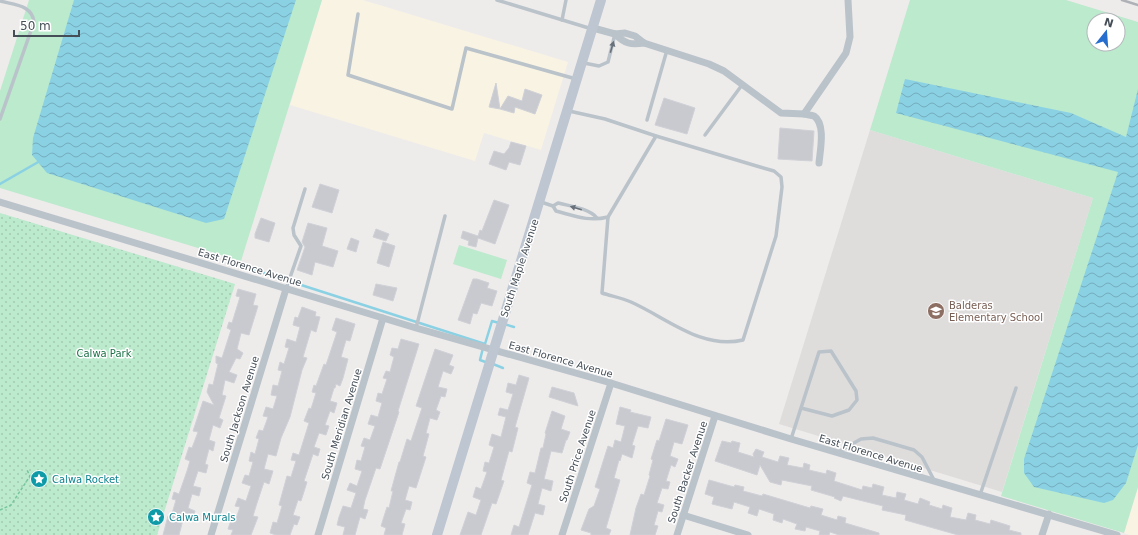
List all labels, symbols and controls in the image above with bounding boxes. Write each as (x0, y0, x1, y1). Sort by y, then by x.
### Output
scale bar (14, 12, 79, 38)
north arrow (1086, 12, 1126, 52)
text: N (1102, 15, 1115, 30)
text: 50 m (20, 19, 51, 33)
one-way arrow (609, 41, 615, 53)
one-way arrow (569, 205, 581, 211)
street label: South Maple Avenue (498, 218, 541, 319)
street label: East Florence Avenue (197, 246, 303, 288)
place label: Balderas Elementary School (949, 300, 1043, 323)
school or university icon: Balderas Elementary School (926, 301, 946, 321)
street label: East Florence Avenue (508, 339, 614, 380)
park label: Calwa Park (77, 348, 132, 359)
street label: South Jackson Avenue (218, 355, 261, 464)
street label: South Meridian Avenue (319, 367, 364, 481)
street label: South Price Avenue (557, 408, 598, 504)
street label: South Backer Avenue (666, 420, 709, 525)
street label: East Florence Avenue (818, 432, 924, 474)
place icon: Calwa Rocket (29, 469, 49, 489)
place label: Calwa Rocket (52, 474, 119, 485)
place icon: Calwa Murals (146, 507, 166, 527)
place label: Calwa Murals (169, 512, 236, 523)

